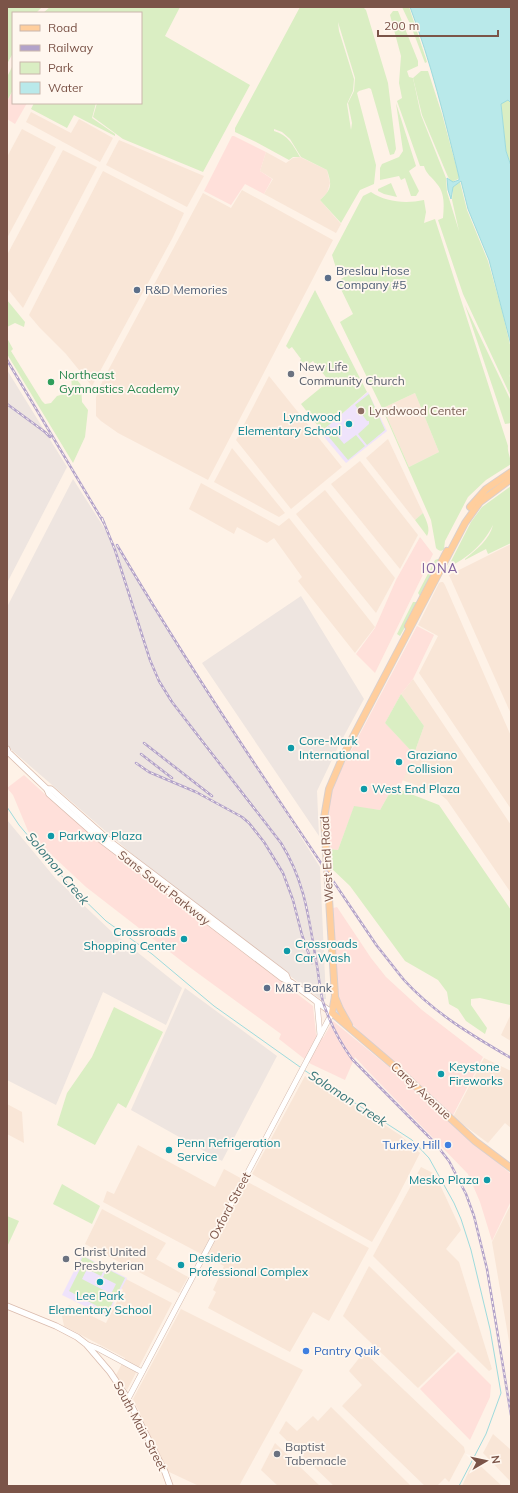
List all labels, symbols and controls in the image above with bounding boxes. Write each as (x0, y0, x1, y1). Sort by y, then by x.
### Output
legend (12, 12, 142, 104)
scale bar (378, 12, 498, 38)
text: 200 m (384, 18, 419, 33)
text: Road (48, 20, 77, 35)
text: Railway (48, 40, 94, 55)
text: Park (48, 60, 74, 75)
text: Water (48, 80, 84, 95)
place label: Breslau Hose Company #5 (336, 263, 410, 292)
marker: Breslau Hose Company #5 (323, 273, 333, 283)
place label: R&D Memories (145, 282, 227, 297)
marker: R&D Memories (132, 285, 142, 295)
place label: New Life Community Church (299, 359, 405, 388)
place label: Northeast Gymnastics Academy (59, 367, 180, 396)
marker: New Life Community Church (286, 369, 296, 379)
marker: Northeast Gymnastics Academy (46, 377, 56, 387)
place label: Lyndwood Center (369, 403, 467, 418)
marker: Lyndwood Center (356, 406, 366, 416)
place label: Lyndwood Elementary School (238, 409, 341, 438)
marker: Lyndwood Elementary School (344, 419, 354, 429)
district label: IONA (422, 560, 458, 576)
place label: Core-Mark International (299, 733, 369, 762)
marker: Core-Mark International (286, 743, 296, 753)
place label: Graziano Collision (407, 747, 458, 776)
marker: Graziano Collision (394, 757, 404, 767)
place label: West End Plaza (372, 781, 460, 796)
marker: West End Plaza (359, 784, 369, 794)
street label: West End Road (317, 816, 336, 902)
water label: Solomon Creek (23, 828, 93, 908)
place label: Parkway Plaza (59, 828, 142, 843)
marker: Parkway Plaza (46, 831, 56, 841)
street label: Sans Souci Parkway (115, 847, 214, 929)
place label: Crossroads Shopping Center (84, 924, 177, 953)
marker: Crossroads Shopping Center (179, 934, 189, 944)
place label: Crossroads Car Wash (295, 936, 358, 965)
marker: Crossroads Car Wash (282, 946, 292, 956)
place label: M&T Bank (275, 980, 333, 995)
marker: M&T Bank (262, 983, 272, 993)
street label: Carey Avenue (388, 1059, 455, 1122)
place label: Keystone Fireworks (449, 1059, 503, 1088)
water label: Solomon Creek (306, 1067, 390, 1129)
marker: Keystone Fireworks (436, 1069, 446, 1079)
place label: Penn Refrigeration Service (177, 1135, 280, 1164)
place label: Turkey Hill (383, 1137, 440, 1152)
marker: Turkey Hill (443, 1140, 453, 1150)
marker: Penn Refrigeration Service (164, 1145, 174, 1155)
street label: Oxford Street (206, 1169, 254, 1242)
place label: Mesko Plaza (409, 1172, 479, 1187)
marker: Mesko Plaza (482, 1175, 492, 1185)
place label: Christ United Presbyterian (74, 1244, 146, 1273)
place label: Desiderio Professional Complex (189, 1250, 309, 1279)
marker: Christ United Presbyterian (61, 1254, 71, 1264)
marker: Desiderio Professional Complex (176, 1260, 186, 1270)
marker: Lee Park Elementary School (95, 1277, 105, 1287)
place label: Lee Park Elementary School (48, 1288, 152, 1317)
place label: Pantry Quik (314, 1343, 380, 1358)
marker: Pantry Quik (301, 1346, 311, 1356)
street label: South Main Street (111, 1378, 170, 1473)
place label: Baptist Tabernacle (285, 1439, 346, 1468)
north arrow (466, 1441, 506, 1481)
marker: Baptist Tabernacle (272, 1449, 282, 1459)
text: N (488, 1454, 503, 1465)

